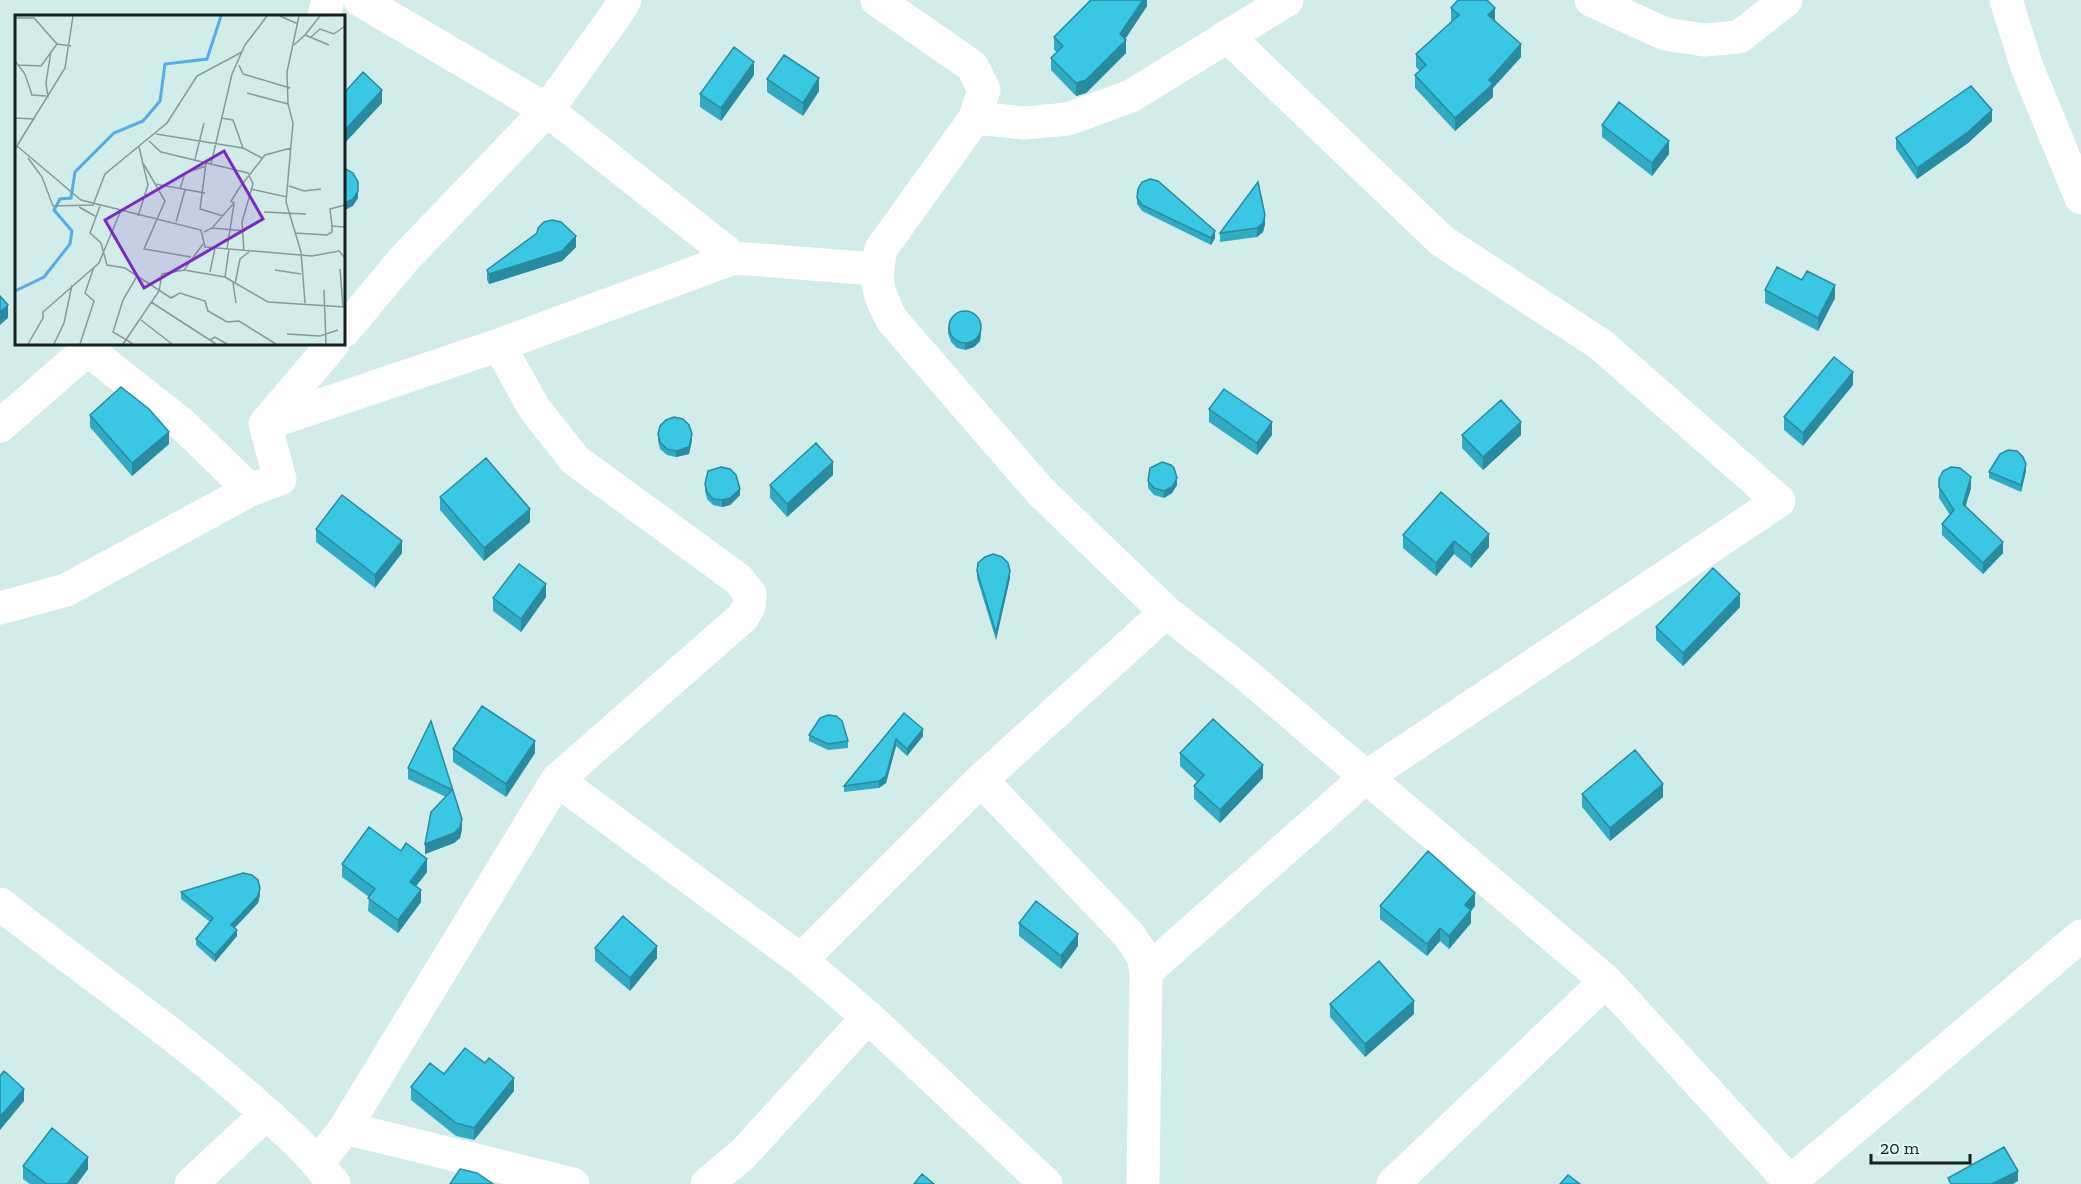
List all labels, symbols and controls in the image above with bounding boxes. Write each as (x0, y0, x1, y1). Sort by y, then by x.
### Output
inset map (15, 15, 345, 345)
scale bar (1871, 1127, 1970, 1165)
text: 20 m (1880, 1137, 1920, 1159)

